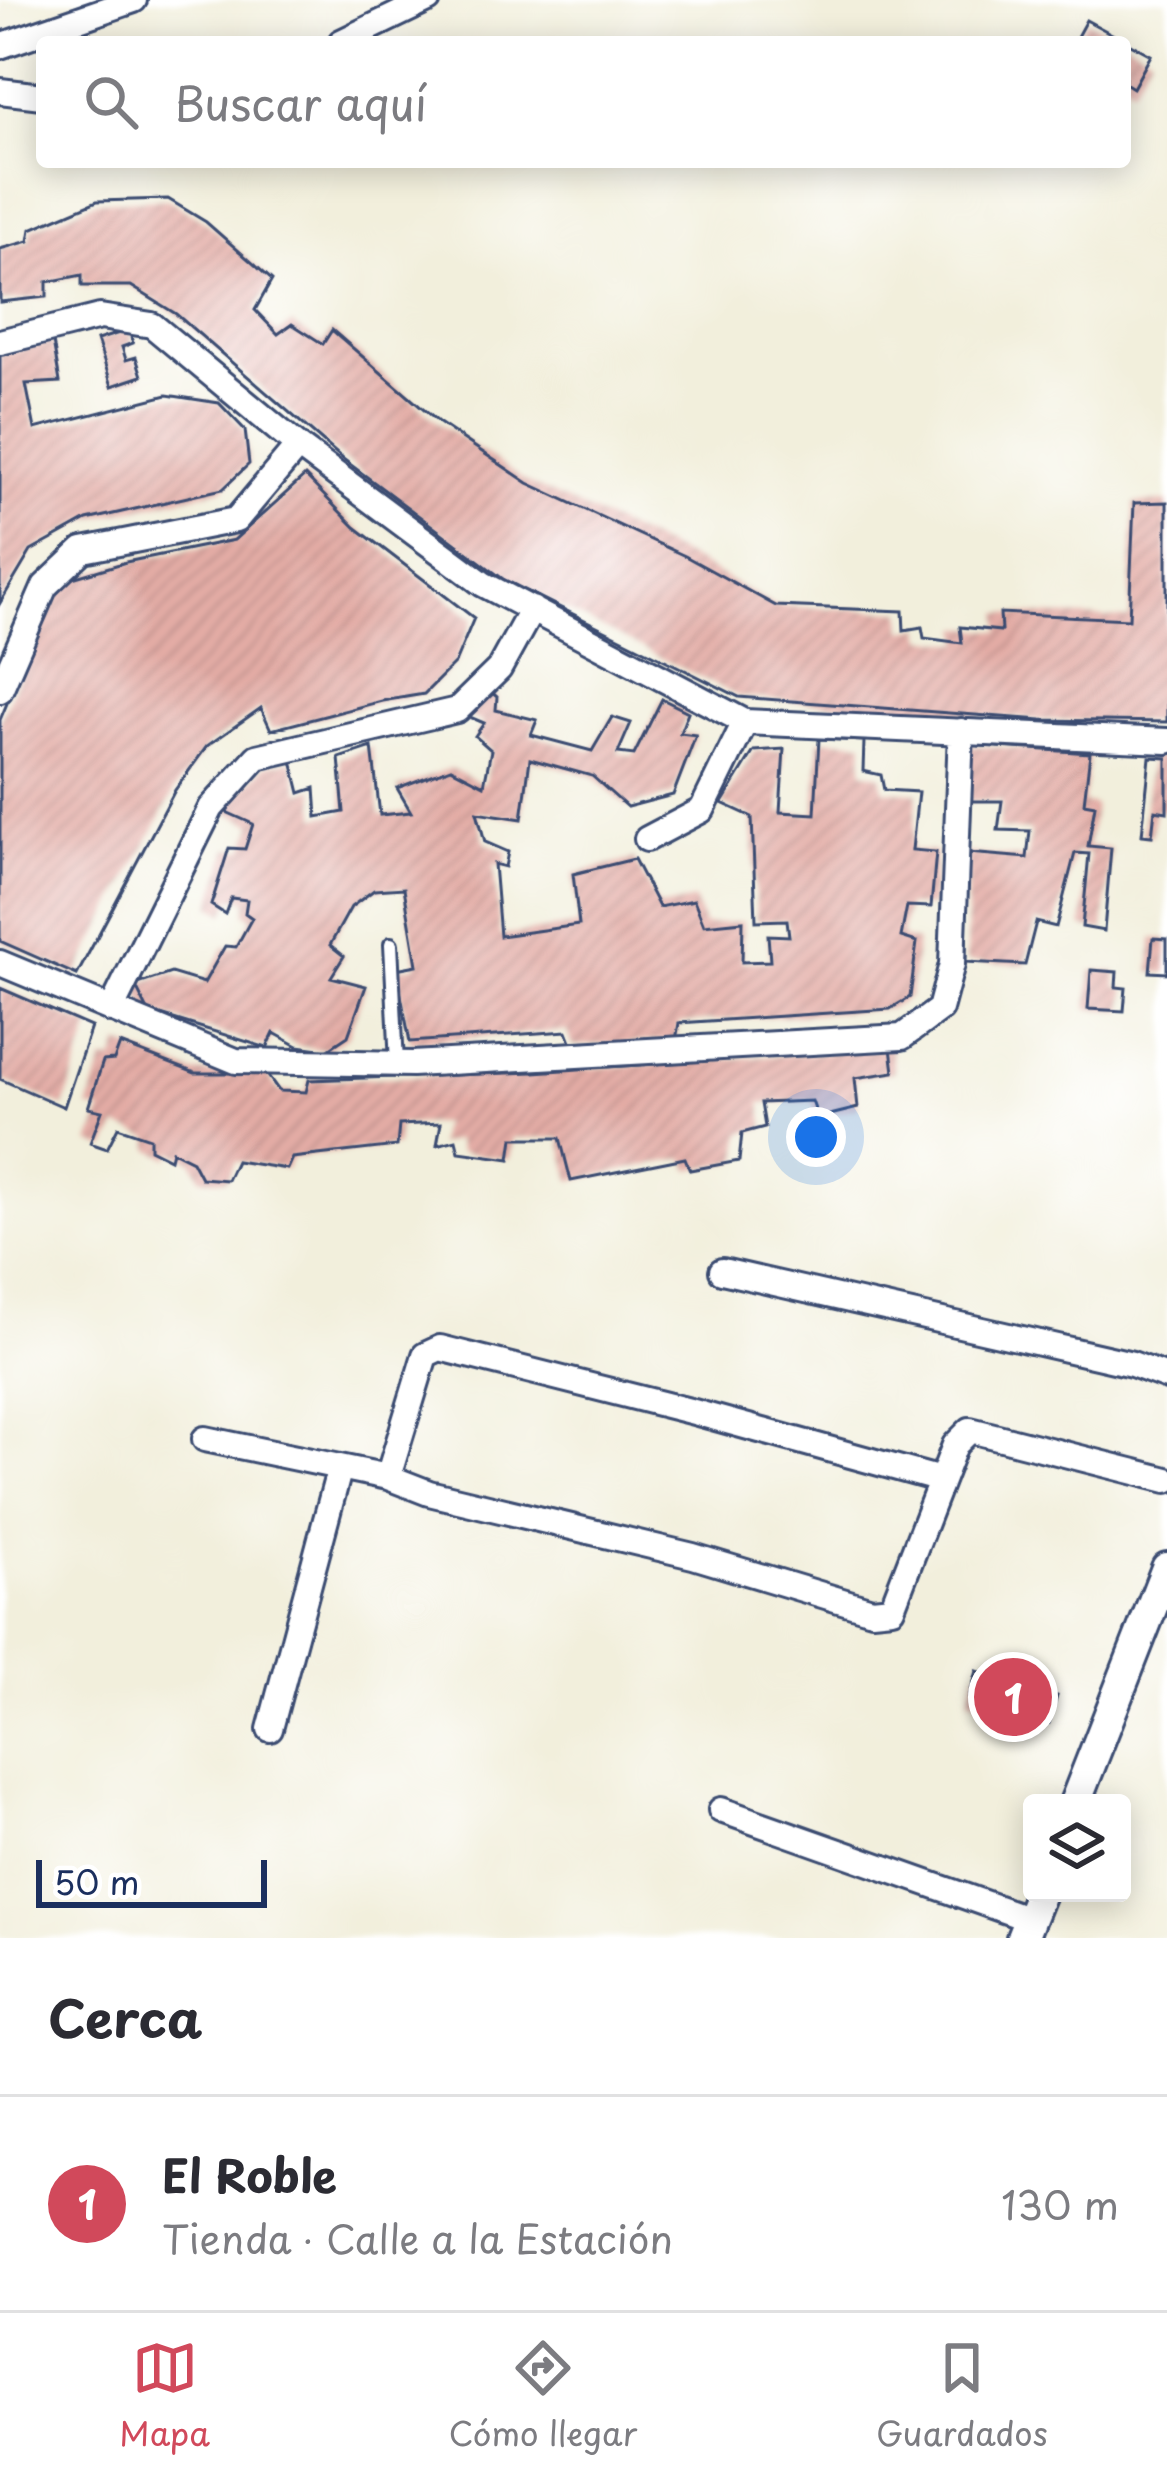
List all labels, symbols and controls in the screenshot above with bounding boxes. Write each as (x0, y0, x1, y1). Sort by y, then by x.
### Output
search box (36, 36, 1131, 168)
text: Buscar aquí (174, 68, 427, 136)
icon: search (78, 69, 144, 135)
your location (786, 1107, 846, 1167)
pin: 1 (974, 1652, 1052, 1742)
map controls (1023, 1794, 1131, 1902)
button: layers (1023, 1794, 1131, 1902)
scale bar (36, 1854, 267, 1907)
text: 50 m (54, 1856, 140, 1906)
text: Cerca (48, 1978, 202, 2055)
text: El Roble (162, 2140, 337, 2208)
text: 1 (78, 2174, 96, 2233)
text: 130 m (1001, 2174, 1119, 2233)
text: Tienda · Calle a la Estación (162, 2208, 673, 2267)
tab: Mapa (119, 2335, 210, 2457)
tab: Cómo llegar (449, 2335, 637, 2457)
tab: Guardados (876, 2335, 1048, 2457)

